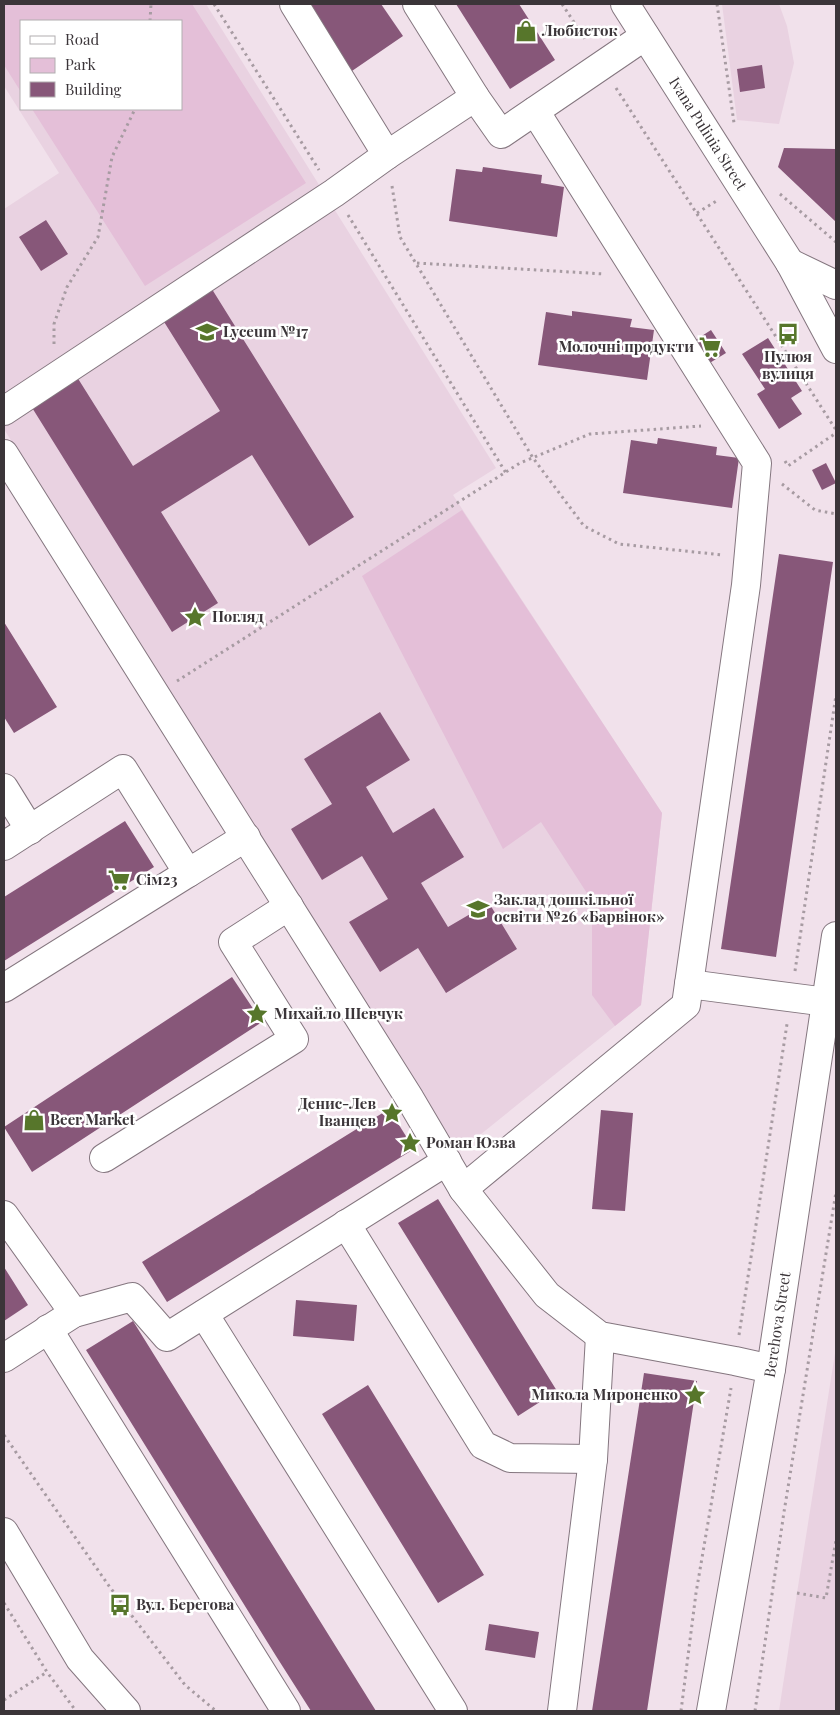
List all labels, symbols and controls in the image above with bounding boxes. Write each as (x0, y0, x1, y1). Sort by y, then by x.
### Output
shop icon: Любисток (513, 18, 539, 44)
legend (20, 20, 182, 110)
place label: Любисток (541, 20, 618, 40)
text: Road (65, 29, 99, 49)
text: Park (65, 54, 97, 74)
street label: Ivana Puliuia Street (665, 73, 752, 194)
text: Building (65, 79, 122, 99)
school or university icon: Lyceum №17 (194, 319, 220, 345)
place label: Lyceum №17 (223, 321, 308, 341)
bus stop icon: Пулюя вулиця (775, 321, 801, 347)
supermarket icon: Молочні продукти (697, 334, 723, 360)
place label: Молочні продукти (558, 336, 694, 356)
place label: Пулюя вулиця (762, 346, 814, 383)
place icon: Погляд (182, 604, 208, 630)
place label: Погляд (212, 606, 264, 626)
supermarket icon: Сім23 (106, 867, 132, 893)
place label: Сім23 (136, 869, 178, 889)
place label: Заклад дошкільної освіти №26 «Барвінок» (494, 889, 665, 926)
school or university icon: Заклад дошкільної освіти №26 «Барвінок» (465, 896, 491, 922)
place icon: Михайло Шевчук (244, 1001, 270, 1027)
place label: Михайло Шевчук (274, 1003, 404, 1023)
place label: Денис-Лев Іванцев (298, 1093, 376, 1130)
place icon: Денис-Лев Іванцев (379, 1100, 405, 1126)
shop icon: Beer Market (21, 1107, 47, 1133)
place label: Beer Market (50, 1109, 135, 1129)
place icon: Роман Юзва (397, 1130, 423, 1156)
place label: Роман Юзва (426, 1132, 516, 1152)
street label: Berehova Street (759, 1270, 795, 1379)
place icon: Микола Мироненко (682, 1382, 708, 1408)
place label: Микола Мироненко (531, 1384, 678, 1404)
bus stop icon: Вул. Берегова (107, 1592, 133, 1618)
place label: Вул. Берегова (136, 1594, 235, 1614)

